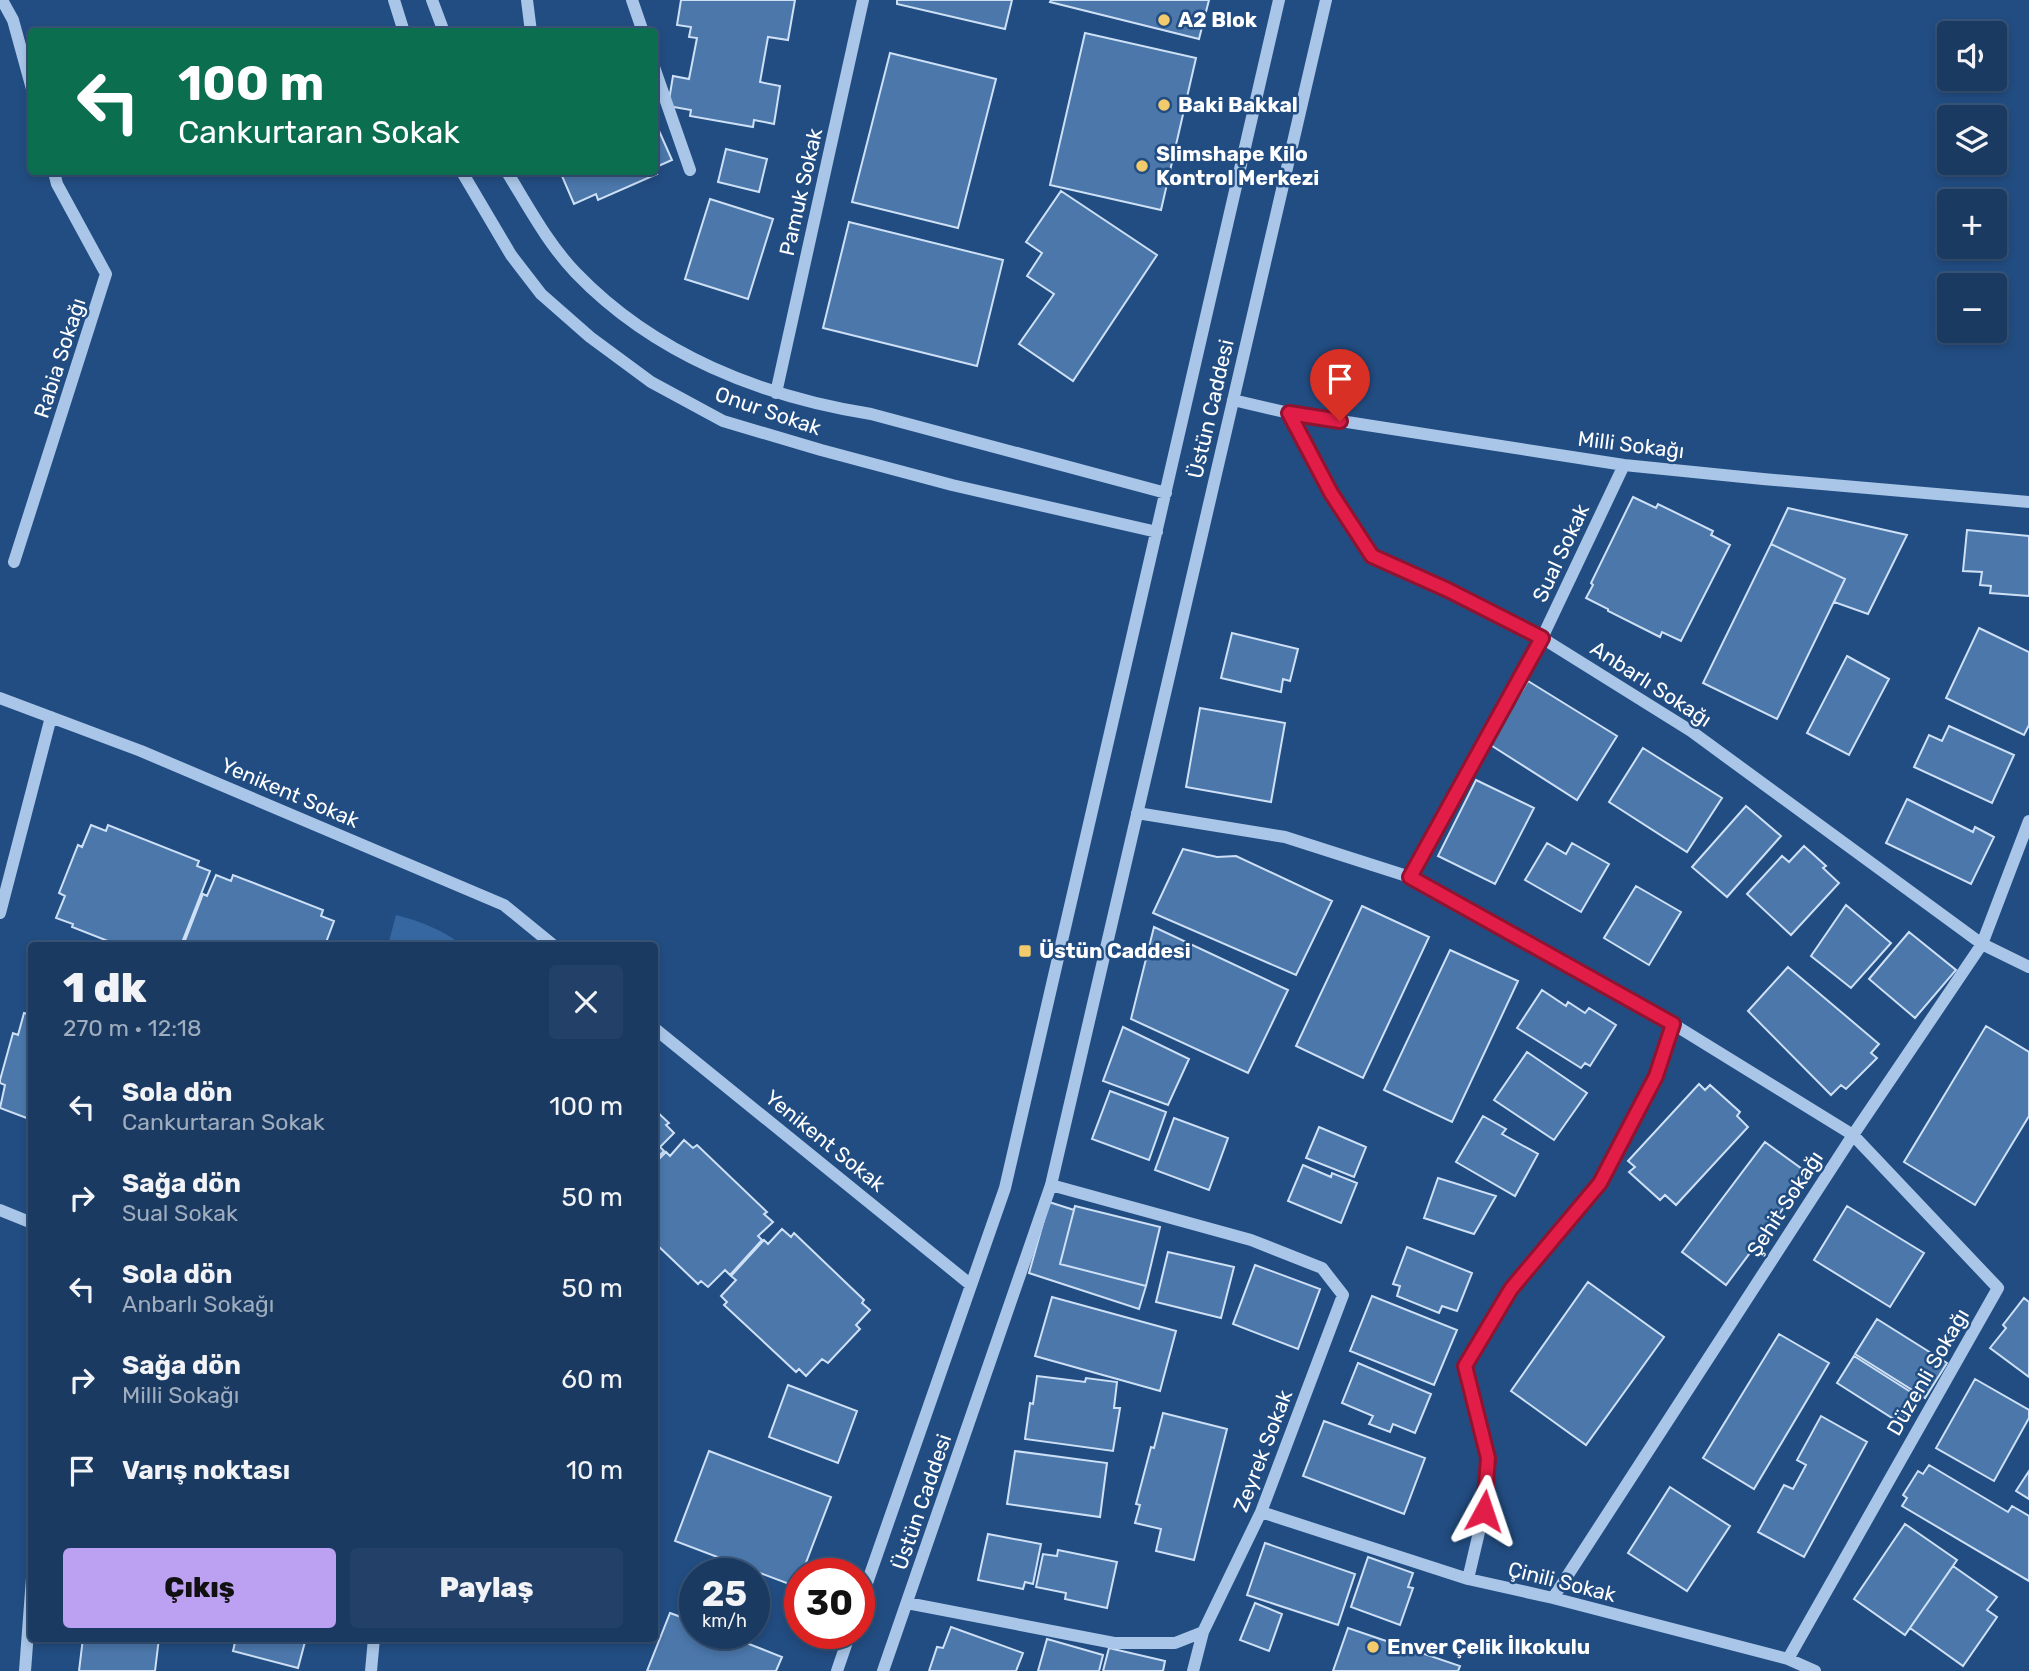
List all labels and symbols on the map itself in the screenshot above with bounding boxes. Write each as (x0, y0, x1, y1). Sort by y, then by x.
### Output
place label: A2 Blok (1178, 7, 1258, 32)
marker: A2 Blok (1156, 12, 1172, 28)
place label: Baki Bakkal (1178, 92, 1298, 117)
marker: Baki Bakkal (1156, 97, 1172, 113)
street label: Pamuk Sokak (774, 126, 827, 258)
place label: Slimshape Kilo Kontrol Merkezi (1156, 141, 1319, 190)
marker: Slimshape Kilo Kontrol Merkezi (1134, 158, 1150, 174)
street label: Rabia Sokağı (28, 295, 91, 421)
street label: Üstün Caddesi (1182, 337, 1239, 481)
pin (1310, 349, 1370, 421)
street label: Onur Sokak (712, 381, 825, 440)
street label: Milli Sokağı (1576, 426, 1686, 463)
street label: Sual Sokak (1527, 499, 1594, 606)
street label: Anbarlı Sokağı (1586, 635, 1716, 732)
street label: Yenikent Sokak (217, 752, 363, 833)
place label: Üstün Caddesi (1039, 938, 1191, 963)
marker: Üstün Caddesi (1017, 943, 1033, 959)
street label: Yenikent Sokak (760, 1084, 891, 1197)
street label: Şehit Sokağı (1741, 1146, 1828, 1261)
street label: Düzenli Sokağı (1881, 1304, 1974, 1440)
street label: Zeyrek Sokak (1228, 1386, 1297, 1515)
street label: Üstün Caddesi (887, 1431, 956, 1573)
position arrow (1447, 1474, 1521, 1548)
street label: Çinili Sokak (1506, 1556, 1619, 1607)
speed limit sign: 30 (784, 1558, 875, 1649)
place label: Enver Çelik İlkokulu (1387, 1634, 1590, 1659)
marker: Enver Çelik İlkokulu (1365, 1639, 1381, 1655)

